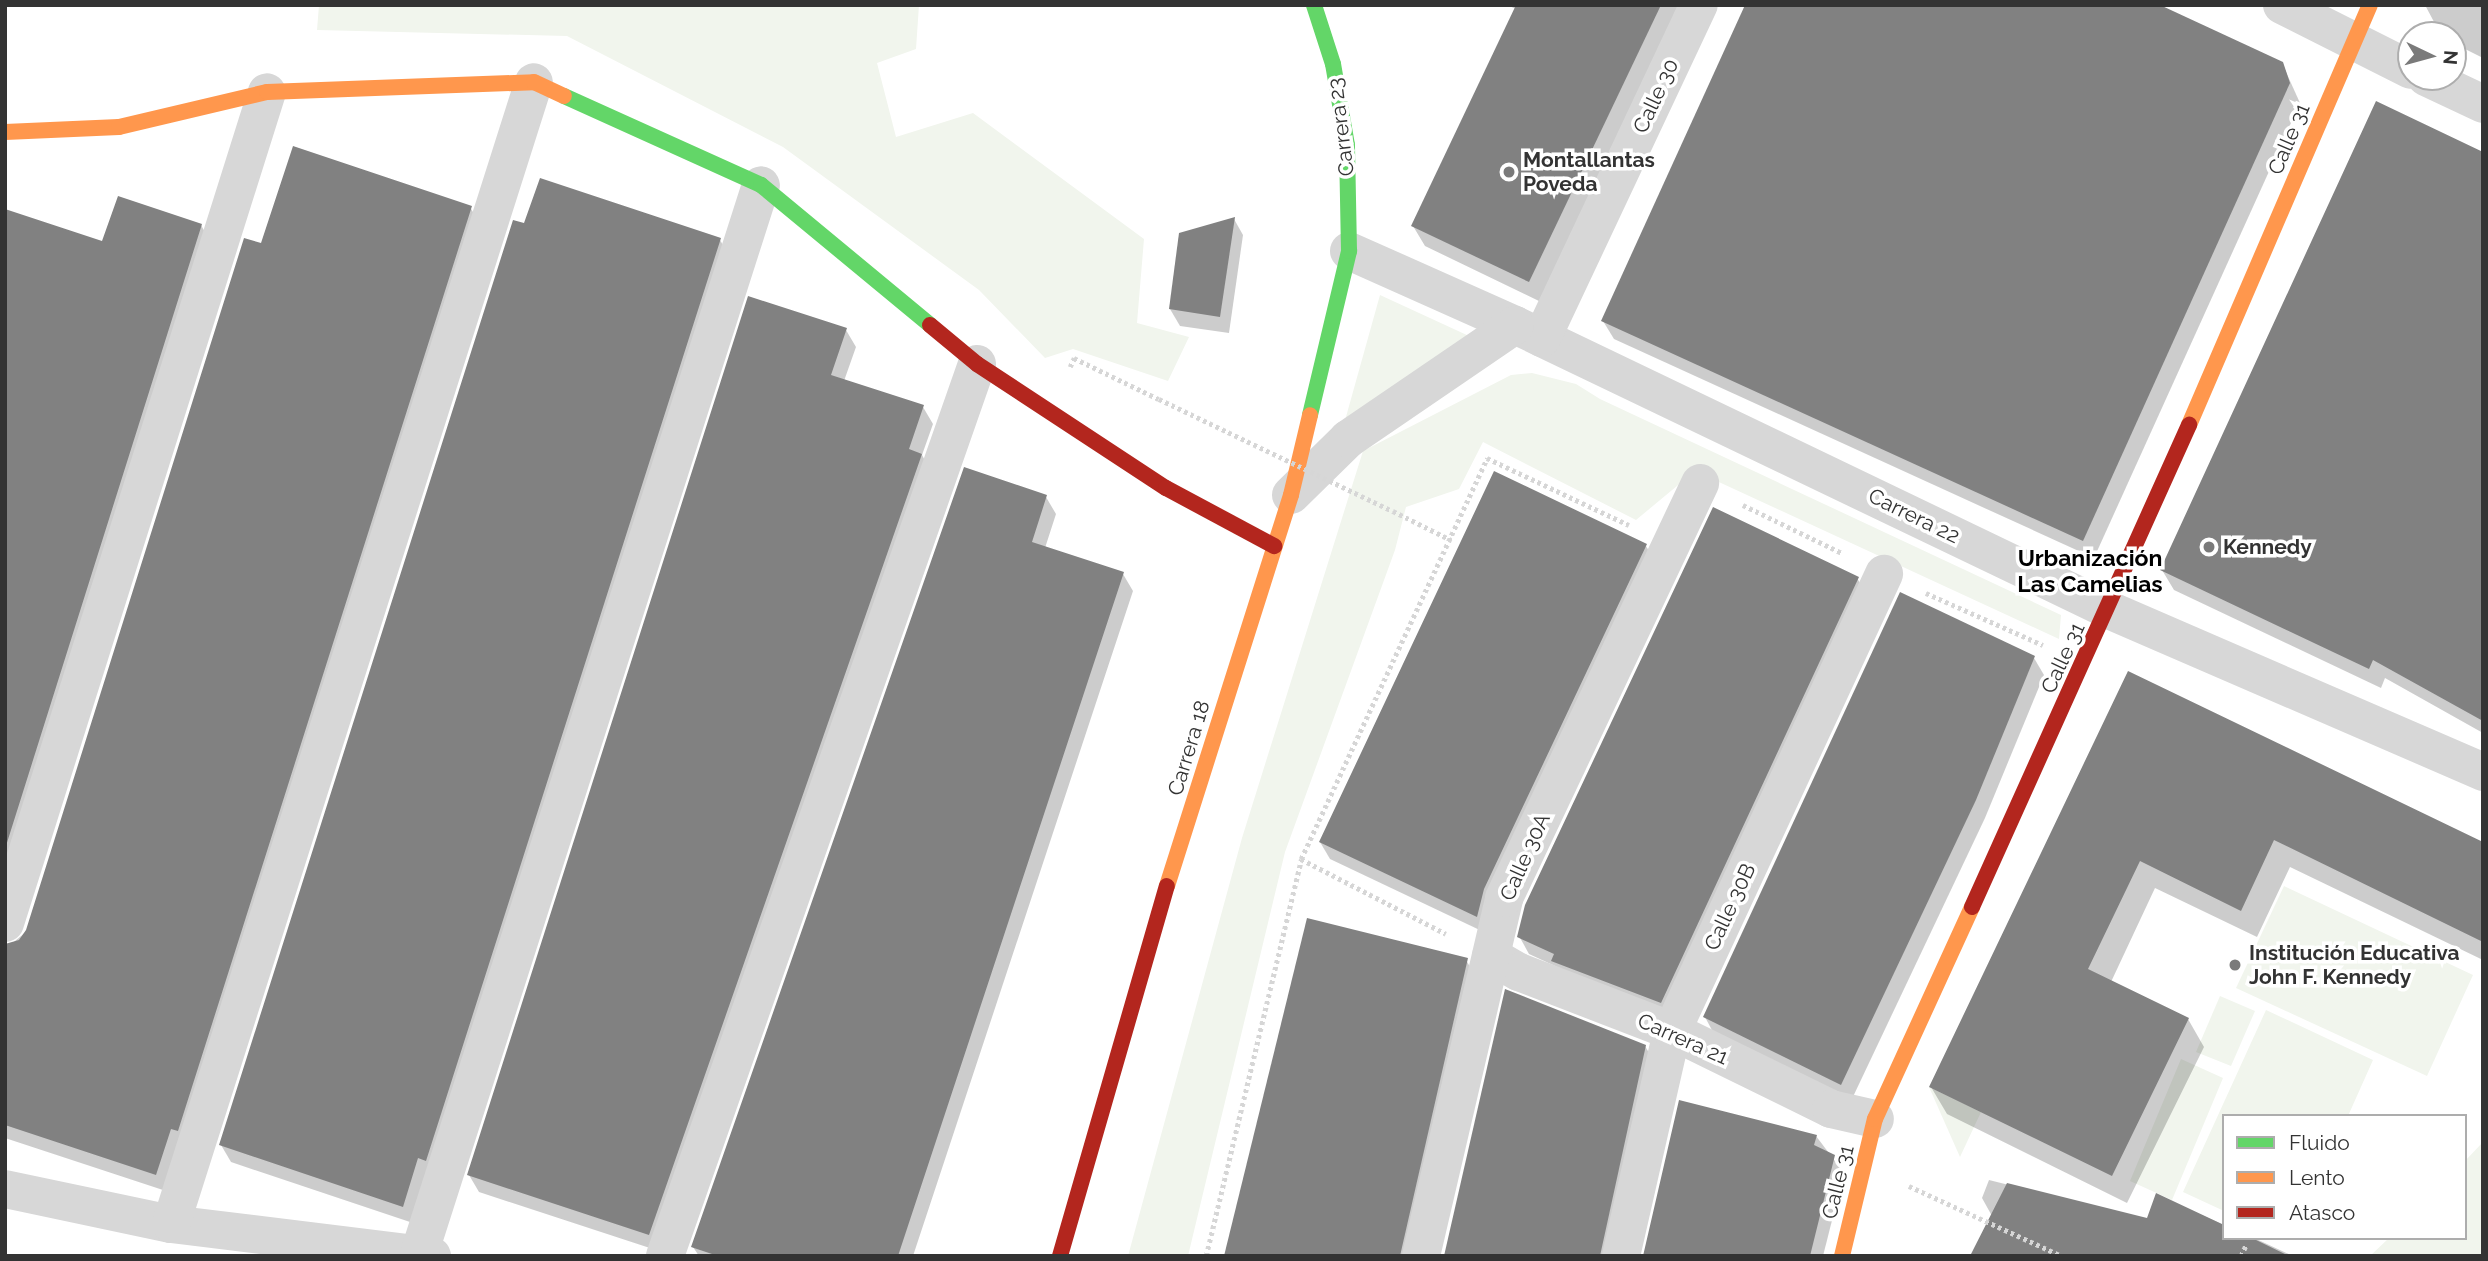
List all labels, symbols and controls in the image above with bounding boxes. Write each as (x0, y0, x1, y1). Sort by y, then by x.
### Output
north arrow (2397, 21, 2467, 91)
text: N (2439, 49, 2463, 66)
street label: Calle 30 (1628, 55, 1684, 137)
street label: Carrera 23 (1322, 76, 1360, 178)
street label: Calle 31 (2263, 99, 2315, 179)
place label: Montallantas Poveda (1523, 147, 1655, 197)
marker: Montallantas Poveda (1501, 164, 1517, 180)
street label: Carrera 22 (1864, 483, 1964, 549)
place label: Kennedy (2223, 534, 2312, 560)
marker: Kennedy (2201, 539, 2217, 555)
district label: Urbanización Las Camelias (2017, 544, 2163, 598)
street label: Calle 31 (2036, 619, 2090, 697)
street label: Carrera 18 (1163, 697, 1215, 799)
street label: Calle 30A (1495, 809, 1555, 905)
street label: Calle 30B (1699, 860, 1761, 954)
place label: Institución Educativa John F. Kennedy (2249, 940, 2460, 990)
marker: Institución Educativa John F. Kennedy (2227, 957, 2243, 973)
street label: Carrera 21 (1634, 1008, 1732, 1070)
legend (2222, 1114, 2467, 1240)
text: Fluido (2289, 1130, 2350, 1155)
street label: Calle 31 (1817, 1142, 1859, 1222)
text: Lento (2289, 1165, 2345, 1190)
text: Atasco (2289, 1200, 2355, 1225)

